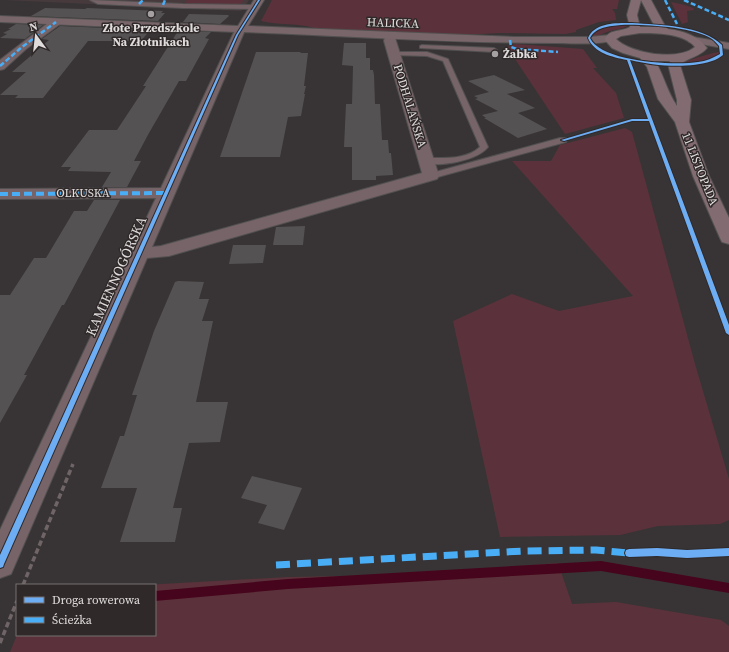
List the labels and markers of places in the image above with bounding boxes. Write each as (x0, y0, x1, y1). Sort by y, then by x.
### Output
marker: Złote Przedszkole Na Złotnikach (146, 9, 156, 19)
place label: Złote Przedszkole Na Złotnikach (102, 20, 200, 50)
place label: Żabka (503, 46, 538, 62)
marker: Żabka (490, 49, 500, 59)

